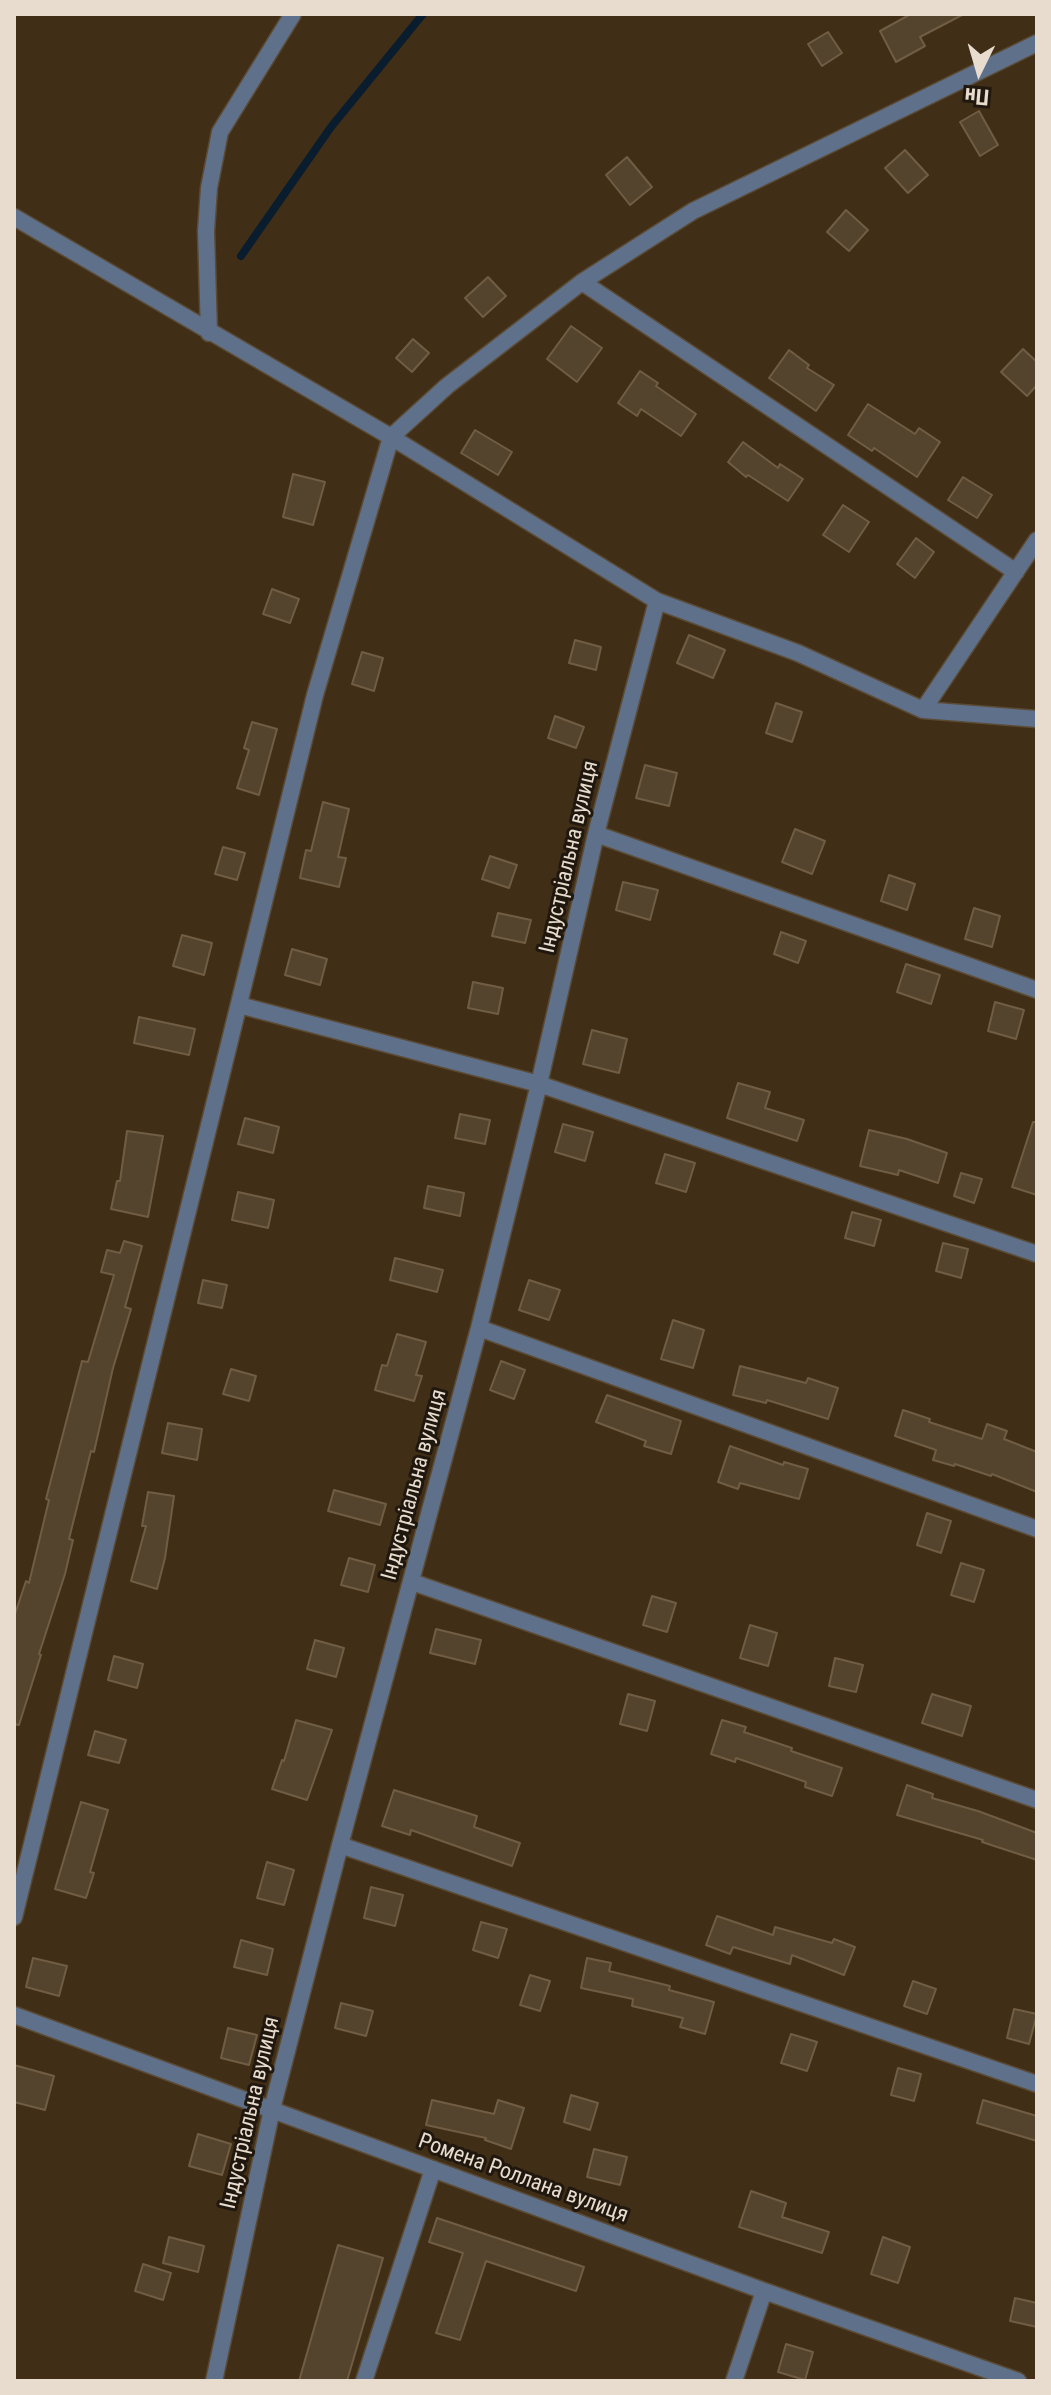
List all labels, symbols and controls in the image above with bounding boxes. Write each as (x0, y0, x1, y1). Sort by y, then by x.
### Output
north arrow (939, 32, 1019, 112)
text: Пн (964, 83, 990, 110)
street label: Індустріальна вулиця (535, 758, 605, 956)
street label: Індустріальна вулиця (377, 1387, 453, 1583)
street label: Індустріальна вулиця (216, 2014, 286, 2212)
street label: Ромена Роллана вулиця (414, 2129, 632, 2229)

